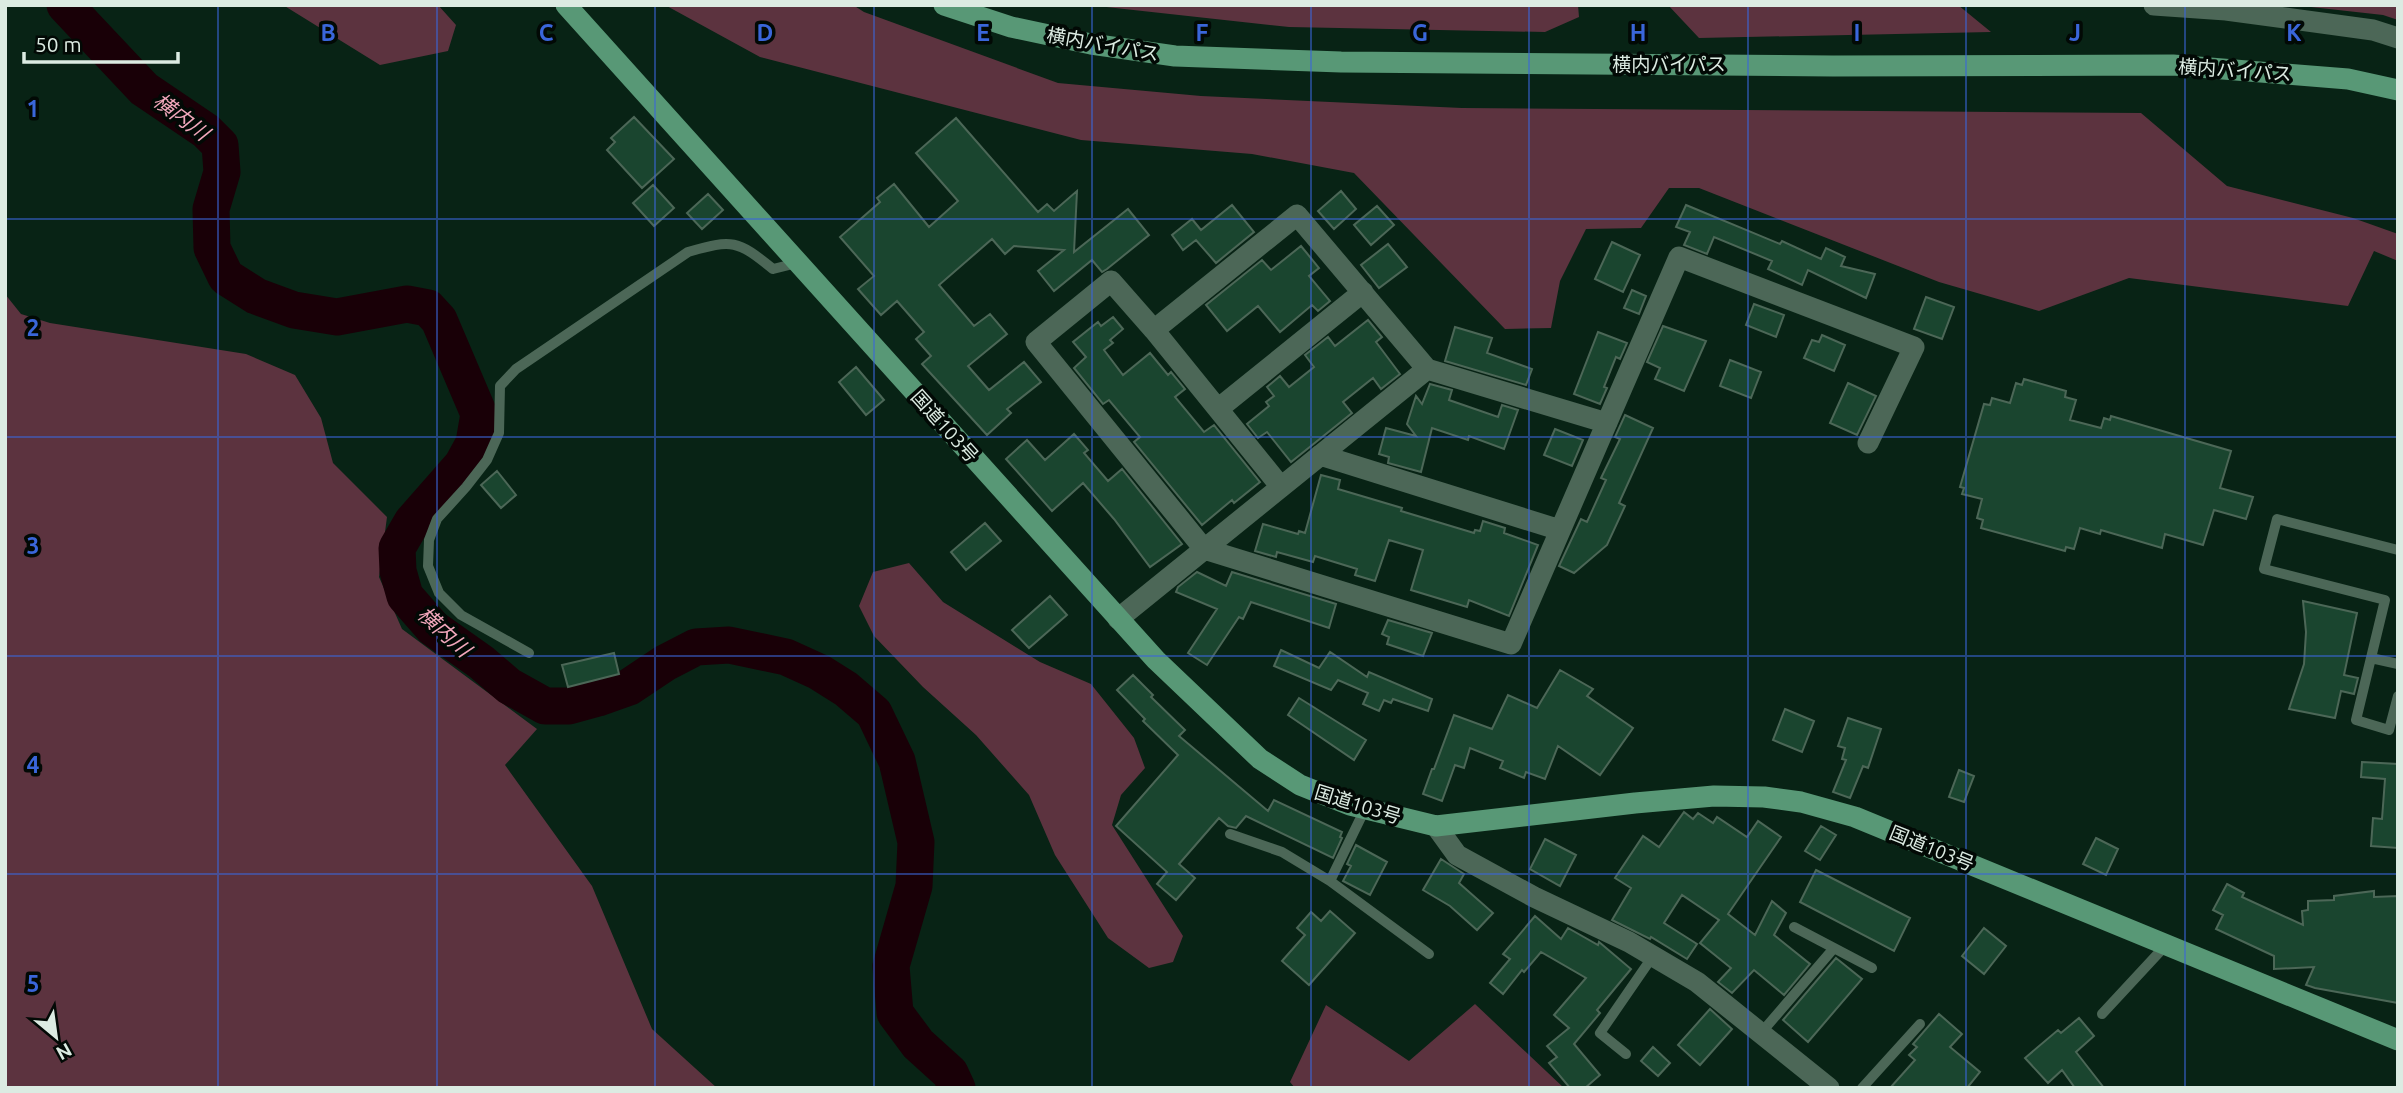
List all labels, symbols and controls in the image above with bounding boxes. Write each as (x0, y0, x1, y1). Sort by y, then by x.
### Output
text: B (320, 20, 336, 45)
text: C (539, 20, 554, 45)
text: D (757, 20, 773, 45)
text: E (976, 20, 990, 45)
text: F (1196, 20, 1209, 45)
text: G (1412, 20, 1428, 45)
text: H (1630, 20, 1646, 45)
text: I (1854, 20, 1860, 45)
text: J (2069, 20, 2081, 45)
text: K (2286, 20, 2302, 45)
scale bar (24, 21, 178, 65)
street label: 横内バイパス (1045, 23, 1161, 65)
text: 50 m (35, 32, 82, 56)
street label: 横内バイパス (1612, 53, 1726, 75)
street label: 横内バイパス (2178, 55, 2292, 85)
water label: 横内川 (149, 88, 216, 146)
text: 1 (27, 96, 39, 121)
text: 2 (27, 315, 39, 340)
street label: 国道103号 (907, 386, 983, 466)
text: 3 (27, 533, 39, 558)
water label: 横内川 (413, 601, 478, 663)
text: 4 (27, 752, 40, 777)
street label: 国道103号 (1312, 780, 1404, 828)
street label: 国道103号 (1887, 821, 1977, 875)
text: 5 (27, 971, 39, 996)
north arrow (21, 1002, 91, 1072)
text: N (53, 1039, 76, 1065)

